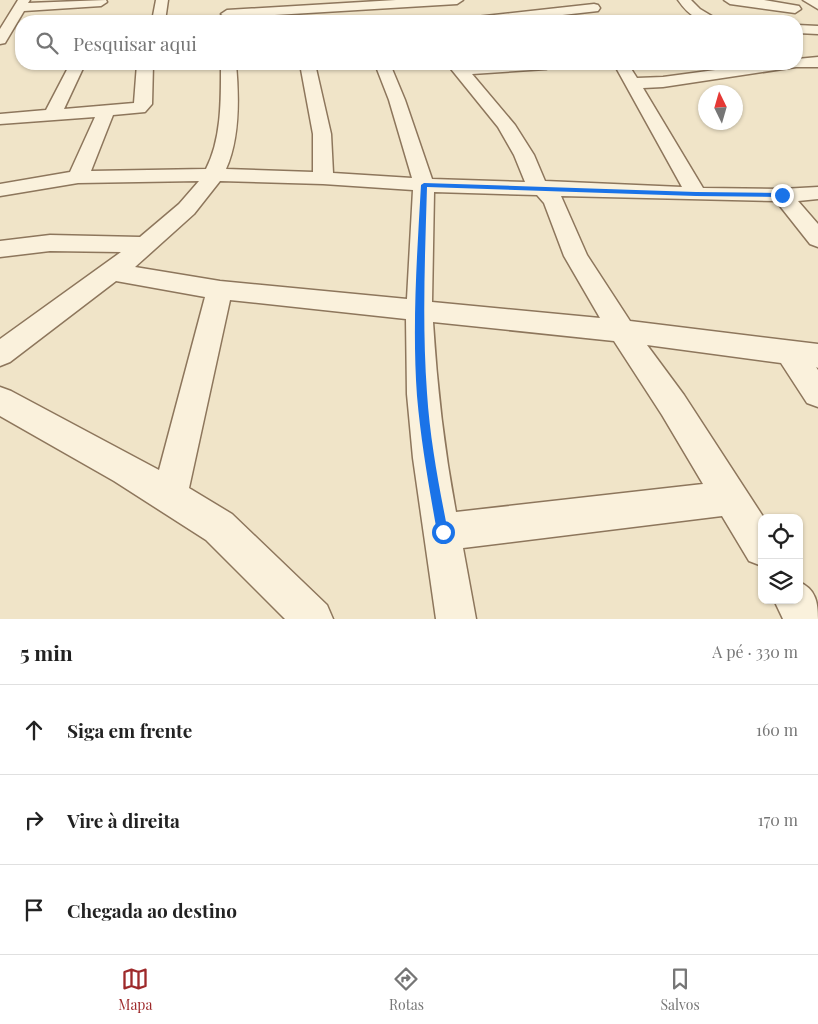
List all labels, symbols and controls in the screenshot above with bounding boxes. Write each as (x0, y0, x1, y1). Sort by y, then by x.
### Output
search box (15, 15, 803, 70)
icon: search (33, 29, 61, 57)
text: Pesquisar aqui (73, 30, 197, 56)
north arrow (698, 85, 743, 130)
route end (771, 184, 794, 207)
map controls (758, 514, 803, 604)
button: locate (758, 514, 803, 559)
route start (432, 521, 455, 544)
button: layers (758, 559, 803, 604)
text: 5 min (20, 638, 73, 666)
text: A pé · 330 m (712, 641, 798, 662)
icon: ahead (20, 716, 48, 744)
text: Siga em frente (67, 717, 192, 743)
text: 160 m (756, 719, 798, 740)
icon: right (20, 806, 48, 834)
text: Vire à direita (67, 807, 180, 833)
text: 170 m (758, 809, 798, 830)
icon: arrive (20, 896, 48, 924)
text: Chegada ao destino (67, 897, 237, 923)
tab: Mapa (118, 965, 152, 1014)
tab: Rotas (389, 965, 424, 1014)
tab: Salvos (661, 965, 700, 1014)

